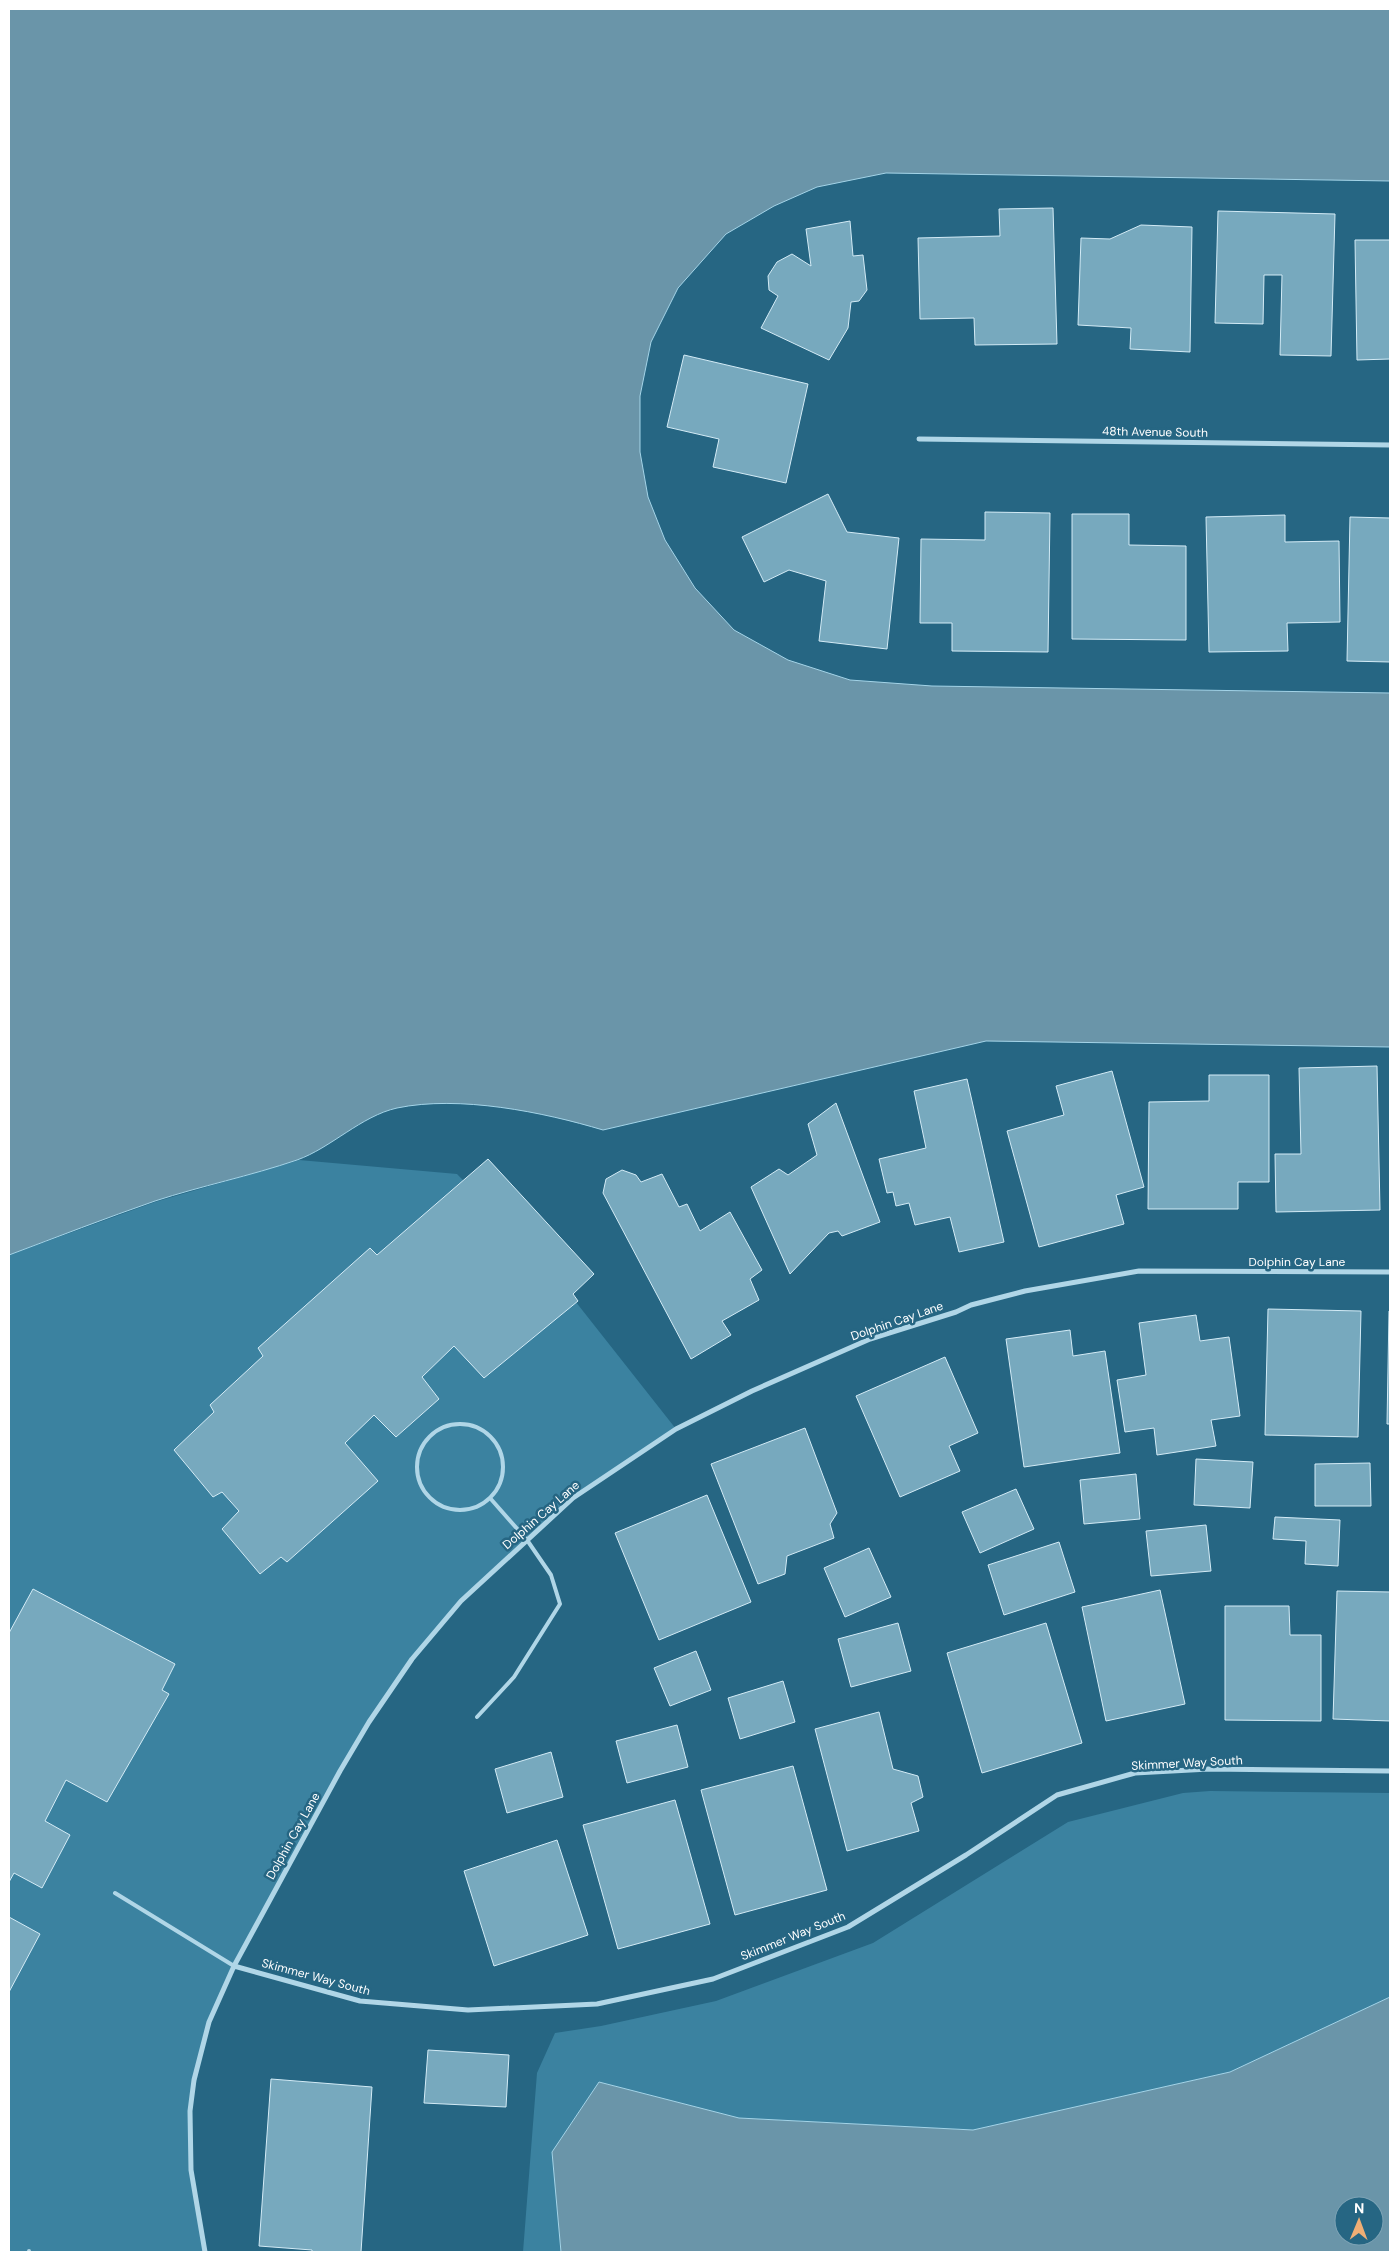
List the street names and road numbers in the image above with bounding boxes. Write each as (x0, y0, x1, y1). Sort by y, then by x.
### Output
street label: 48th Avenue South (1102, 423, 1208, 441)
street label: Dolphin Cay Lane (1249, 1254, 1346, 1270)
street label: Dolphin Cay Lane (849, 1298, 946, 1344)
street label: Dolphin Cay Lane (499, 1477, 583, 1553)
street label: Skimmer Way South (1131, 1752, 1243, 1774)
street label: Dolphin Cay Lane (263, 1790, 324, 1882)
street label: Skimmer Way South (738, 1908, 848, 1964)
street label: Skimmer Way South (260, 1955, 372, 1999)

